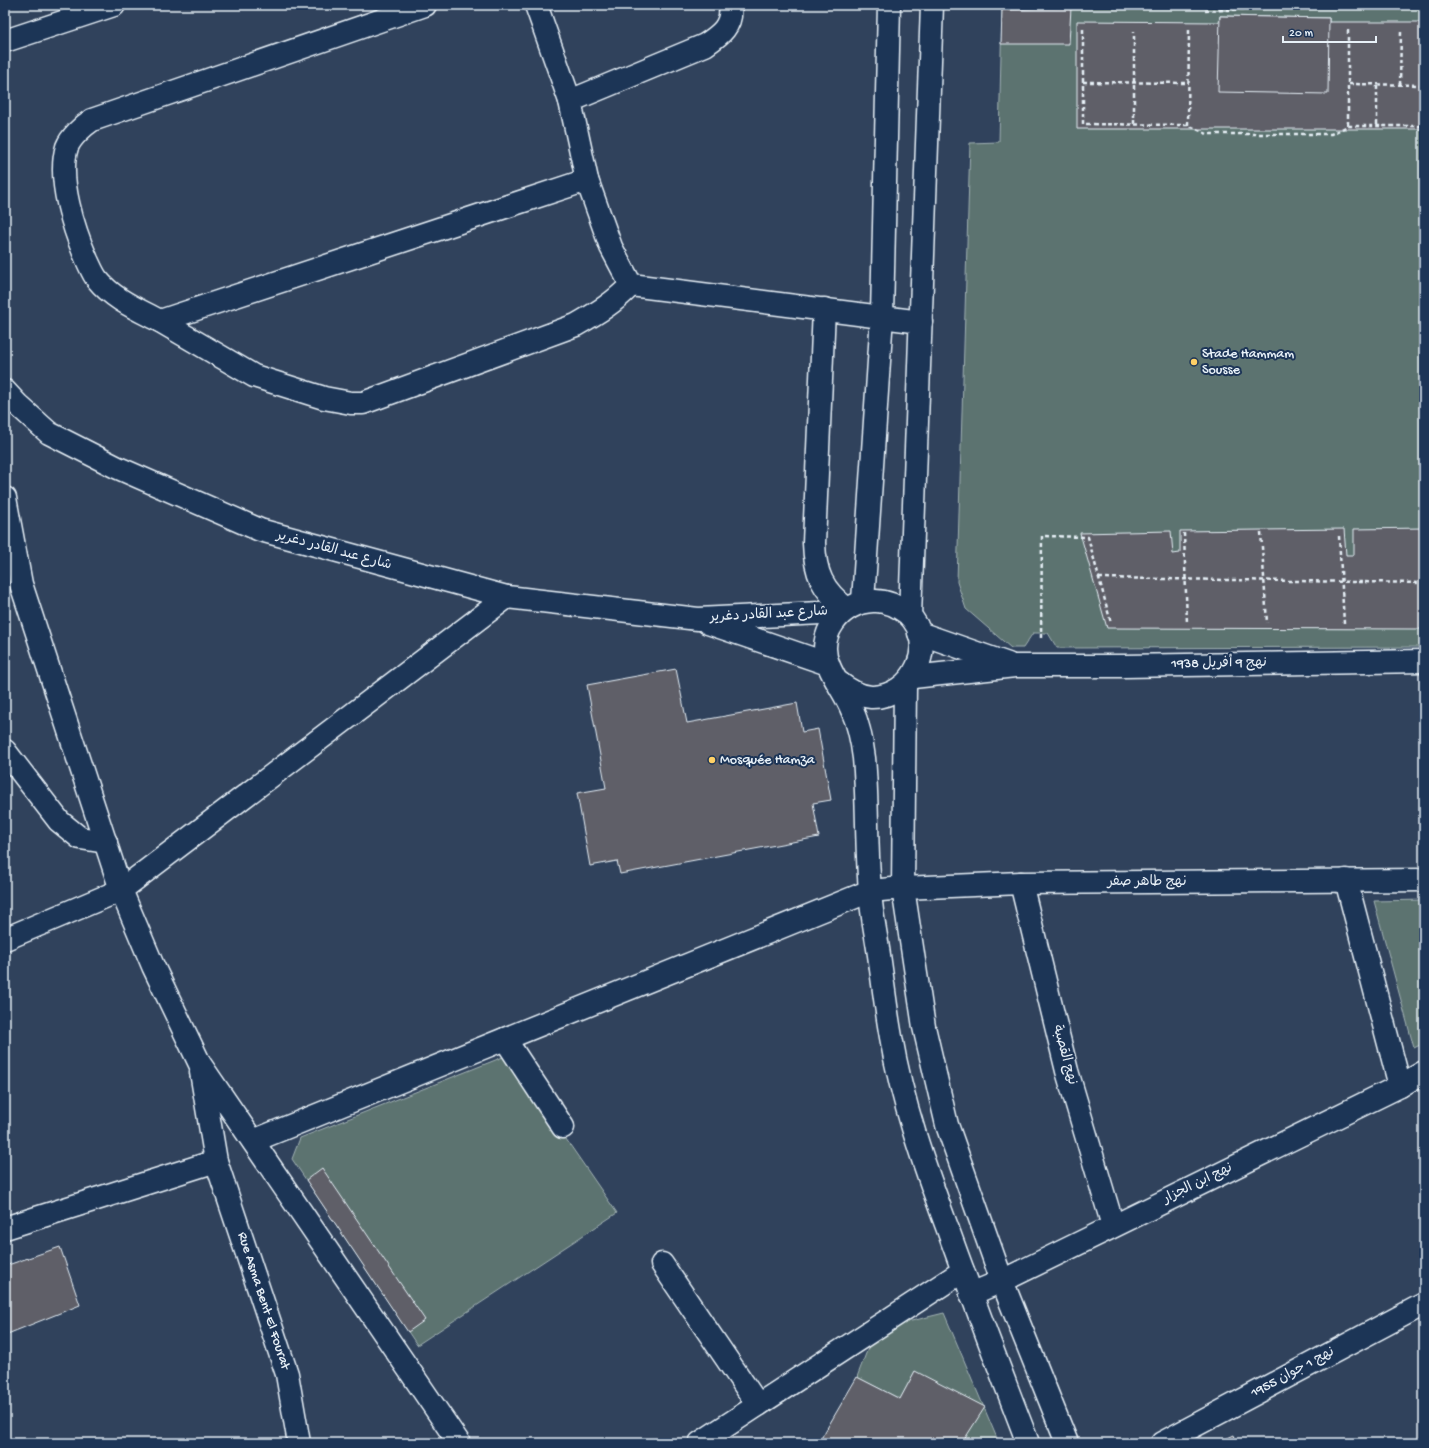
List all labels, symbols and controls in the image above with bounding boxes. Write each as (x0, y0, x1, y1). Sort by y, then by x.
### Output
scale bar (1283, 18, 1376, 44)
text: 20 m (1289, 27, 1314, 41)
place label: Stade Hammam Sousse (1202, 346, 1294, 379)
marker: Stade Hammam Sousse (1189, 357, 1199, 367)
street label: شارع عبد القادر دغرير (274, 527, 393, 574)
street label: شارع عبد القادر دغرير (709, 603, 828, 627)
street label: نهج 9 أفريل 1938 (1170, 653, 1267, 673)
place label: Mosquée Hamza (720, 752, 816, 769)
marker: Mosquée Hamza (707, 755, 717, 765)
street label: نهج طاهر صفر (1107, 874, 1186, 891)
street label: نهج القصبة (1048, 1023, 1080, 1087)
street label: نهج ابن الجزار (1159, 1160, 1236, 1209)
street label: Rue Asma Bent El Fourat (233, 1230, 294, 1373)
street label: نهج 1 جوان 1955 (1247, 1344, 1338, 1403)

